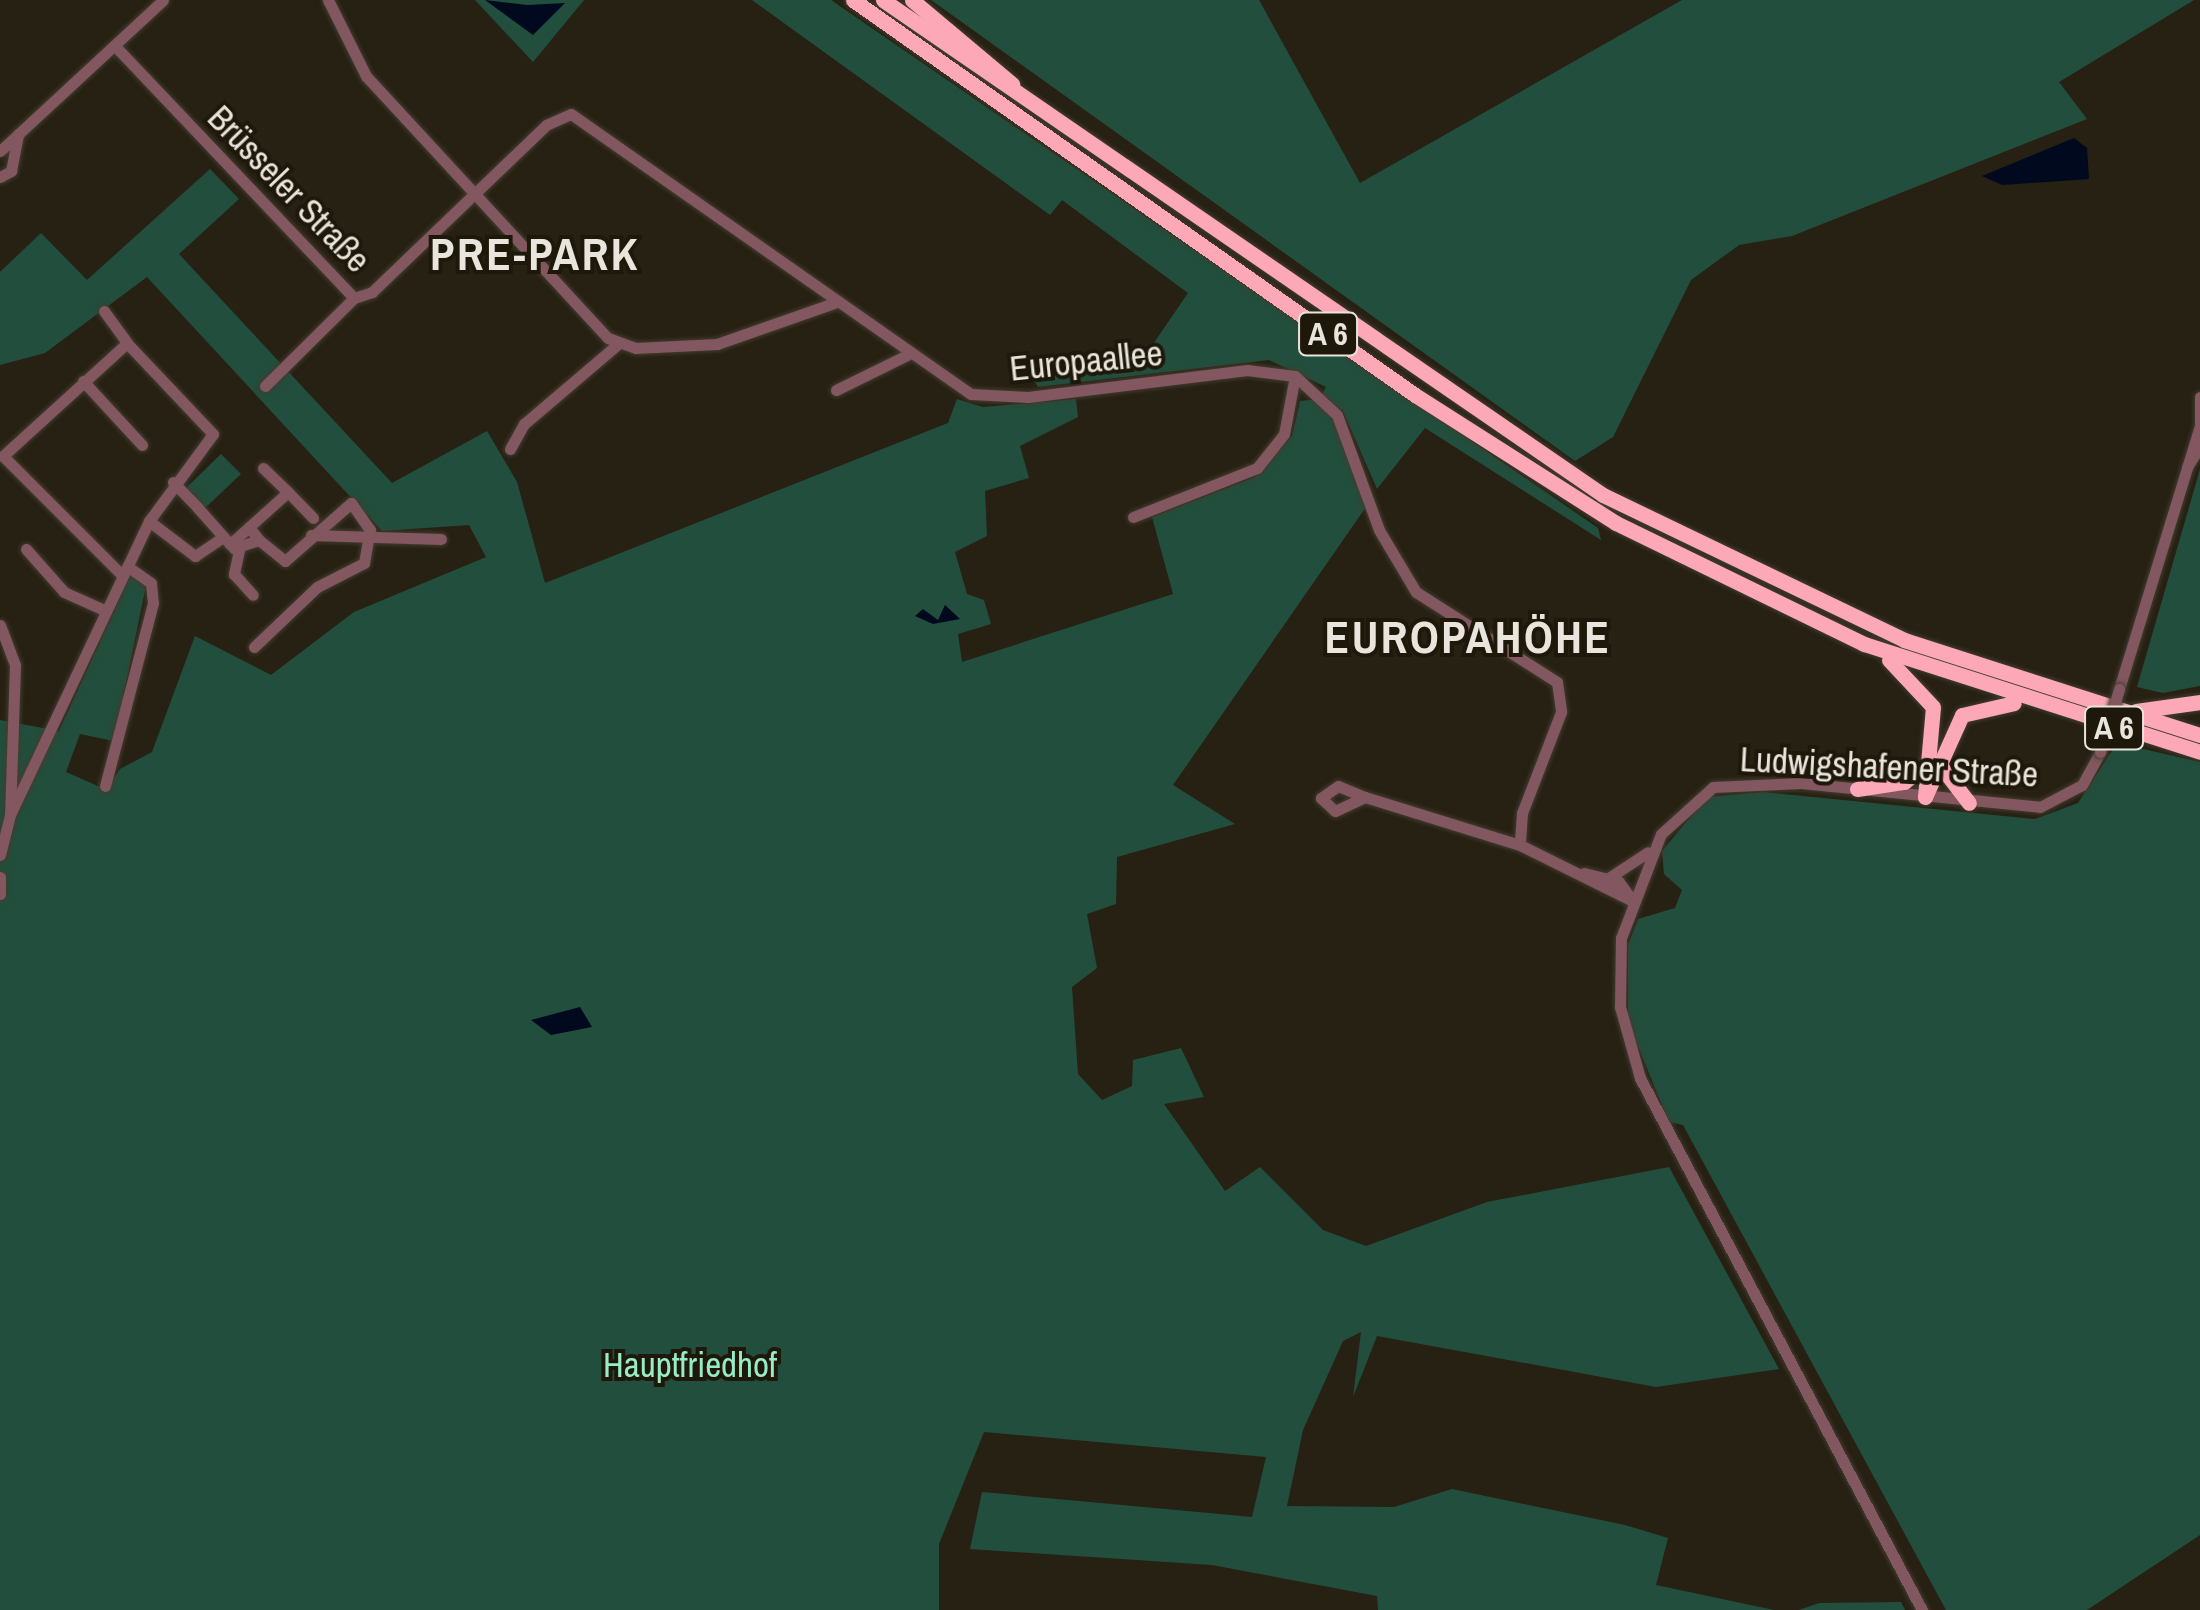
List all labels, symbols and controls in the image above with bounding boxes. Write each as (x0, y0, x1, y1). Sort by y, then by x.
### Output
street label: Brüsseler Straße (199, 97, 379, 281)
district label: PRE-PARK (430, 227, 640, 281)
road number: A 6 (1296, 307, 1360, 361)
street label: Europaallee (1008, 332, 1164, 390)
district label: EUROPAHÖHE (1325, 610, 1611, 664)
road number: A 6 (2082, 701, 2146, 755)
street label: Ludwigshafener Straße (1739, 738, 2039, 796)
park label: Hauptfriedhof (603, 1344, 777, 1386)

